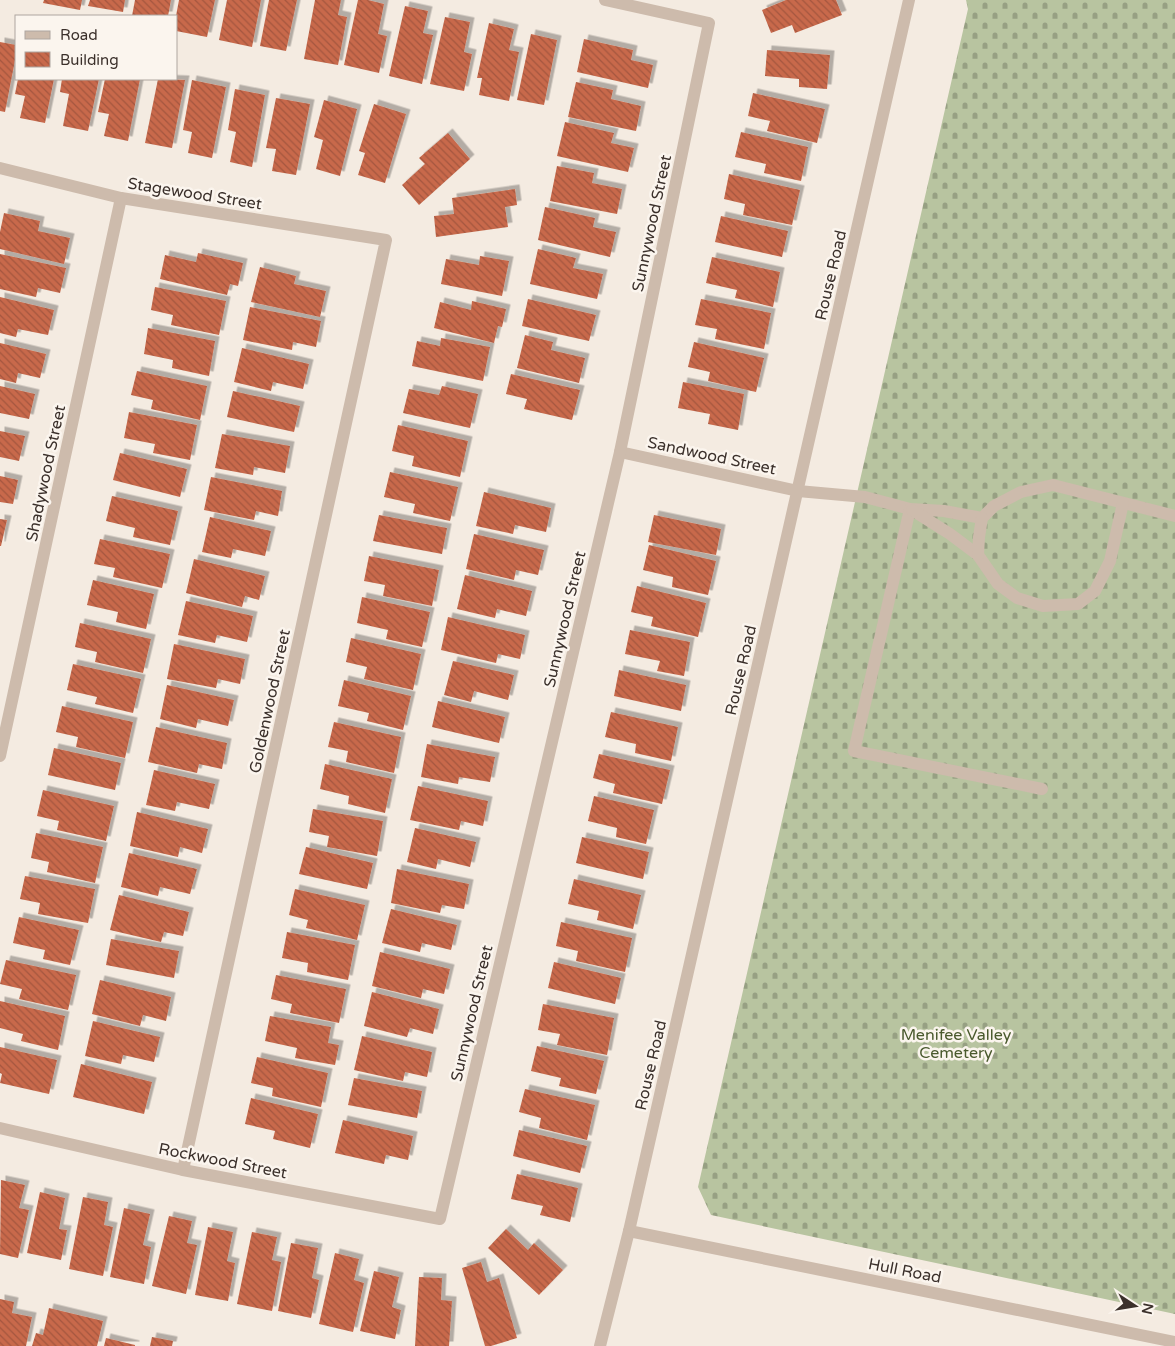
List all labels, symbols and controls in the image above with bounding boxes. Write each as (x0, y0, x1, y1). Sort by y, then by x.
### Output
legend (15, 15, 178, 80)
text: Road (60, 26, 98, 44)
text: Building (60, 51, 119, 69)
street label: Sunnywood Street (628, 153, 676, 293)
street label: Stagewood Street (126, 173, 263, 214)
street label: Rouse Road (811, 228, 851, 322)
street label: Shadywood Street (22, 403, 70, 543)
street label: Sandwood Street (646, 433, 778, 479)
street label: Sunnywood Street (540, 549, 590, 689)
street label: Rouse Road (721, 623, 761, 717)
street label: Goldenwood Street (245, 627, 295, 775)
street label: Sunnywood Street (447, 943, 497, 1083)
street label: Rouse Road (631, 1018, 671, 1112)
park label: Menifee Valley Cemetery (901, 1025, 1012, 1063)
street label: Rockwood Street (157, 1139, 289, 1183)
street label: Hull Road (867, 1254, 943, 1288)
north arrow (1110, 1281, 1160, 1331)
text: N (1138, 1301, 1157, 1316)

